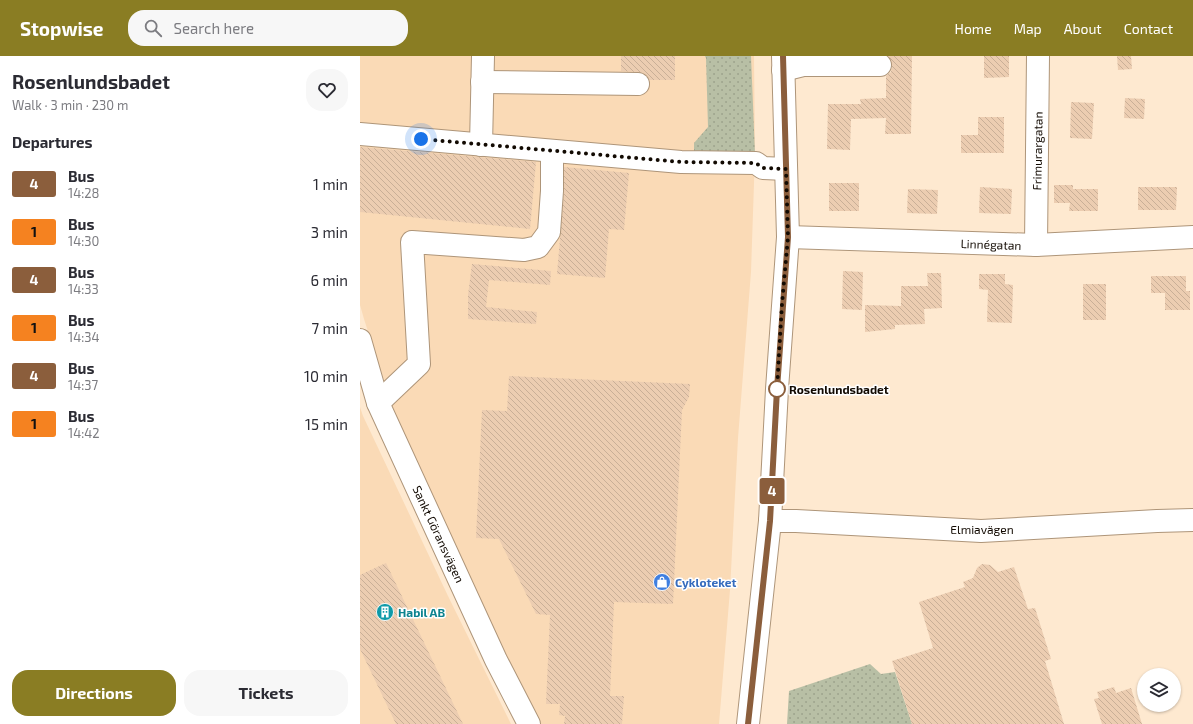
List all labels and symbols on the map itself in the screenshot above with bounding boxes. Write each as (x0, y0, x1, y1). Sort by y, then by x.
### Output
street label: Frimurargatan (1029, 111, 1045, 191)
your location (411, 129, 431, 149)
street label: Linnégatan (960, 236, 1022, 252)
marker: Rosenlundsbadet (768, 380, 786, 398)
place label: Rosenlundsbadet (789, 382, 889, 396)
line badge: 4 (759, 478, 785, 504)
street label: Sankt Göransvägen (410, 483, 468, 585)
street label: Elmiavägen (950, 522, 1014, 536)
shop icon: Cykloteket (652, 572, 672, 592)
place label: Cykloteket (675, 575, 736, 590)
building icon: Habil AB (375, 602, 395, 622)
place label: Habil AB (398, 605, 445, 619)

